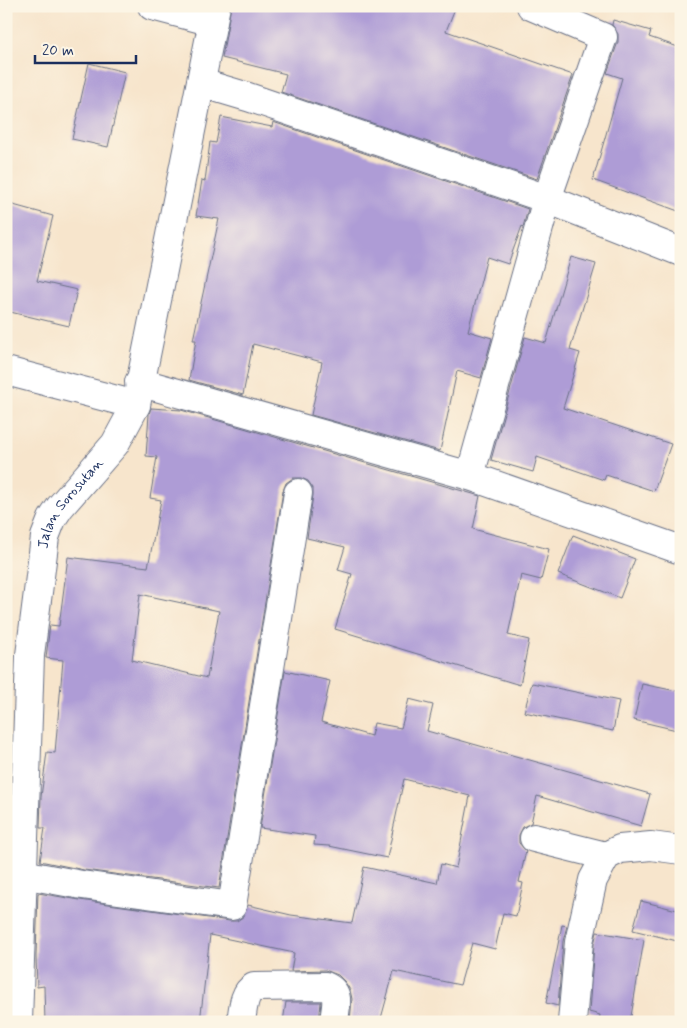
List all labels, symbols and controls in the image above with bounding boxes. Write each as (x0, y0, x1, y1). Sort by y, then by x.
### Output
scale bar (35, 32, 136, 64)
text: 20 m (42, 41, 74, 61)
street label: Jalan Sorosutan (34, 454, 108, 550)

